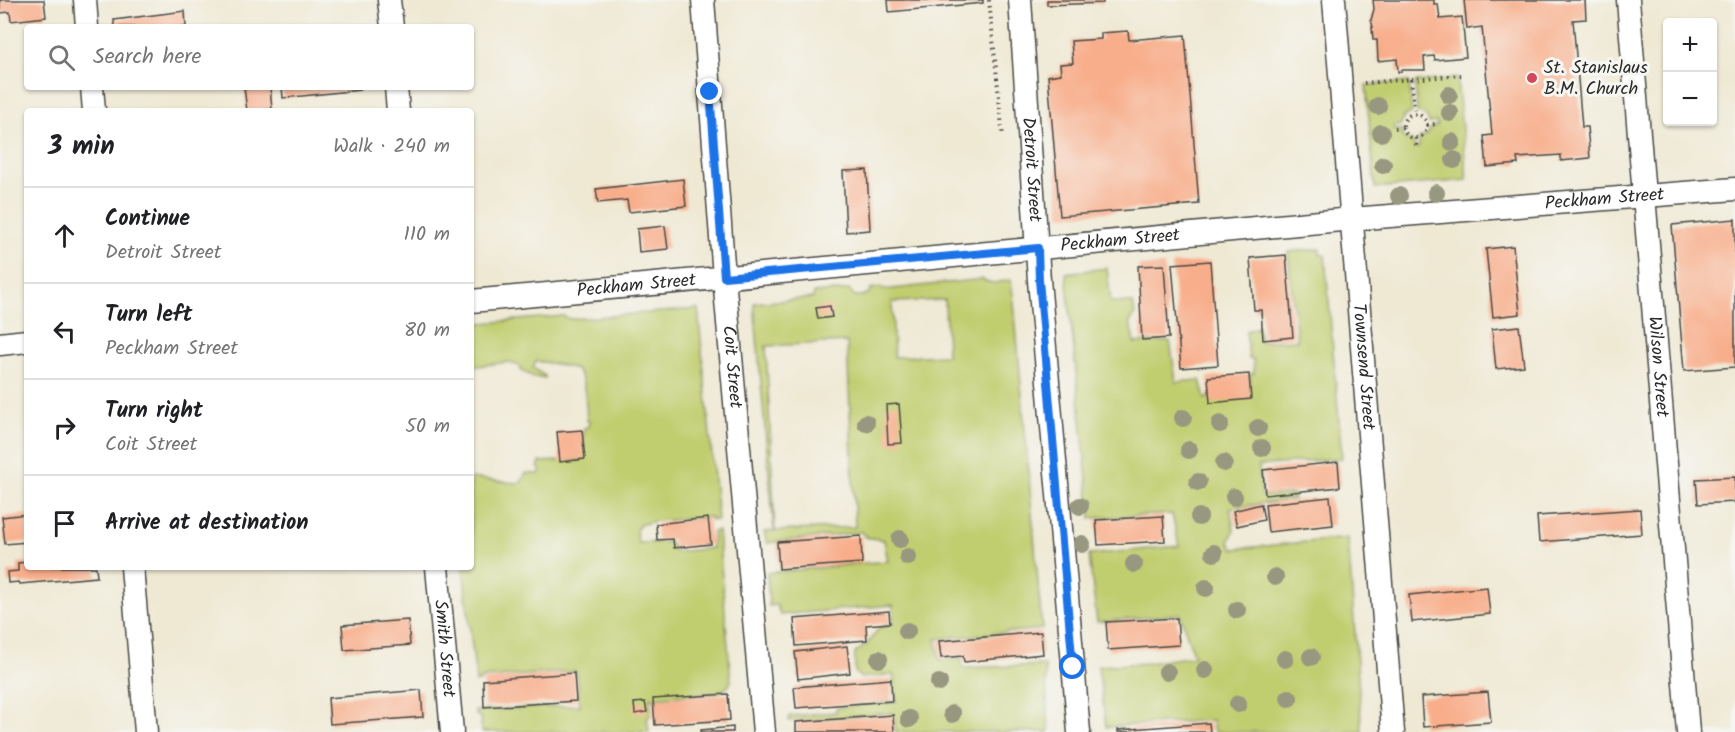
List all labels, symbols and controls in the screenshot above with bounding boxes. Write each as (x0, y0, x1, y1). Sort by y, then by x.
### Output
map controls (1663, 18, 1717, 126)
button: + (1663, 18, 1717, 72)
search box (24, 24, 474, 90)
text: Search here (93, 40, 201, 75)
icon: search (45, 41, 78, 74)
place label: St. Stanislaus B.M. Church (1544, 54, 1648, 104)
marker: St. Stanislaus B.M. Church (1525, 71, 1539, 85)
button: − (1663, 72, 1717, 126)
route end (696, 78, 722, 104)
street label: Detroit Street (1013, 116, 1050, 224)
text: 3 min (48, 126, 115, 168)
text: Walk · 240 m (333, 131, 450, 163)
street label: Peckham Street (1544, 180, 1666, 218)
text: Continue (105, 202, 190, 237)
icon: ahead (48, 219, 81, 252)
text: 110 m (404, 219, 450, 251)
street label: Peckham Street (1059, 220, 1182, 261)
text: Detroit Street (105, 237, 222, 269)
street label: Peckham Street (575, 266, 698, 306)
text: Turn left (105, 298, 192, 333)
street label: Townsend Street (1344, 302, 1383, 432)
icon: left (48, 315, 81, 348)
text: 80 m (404, 315, 450, 347)
street label: Wilson Street (1639, 315, 1677, 419)
street label: Coit Street (714, 324, 750, 411)
text: Peckham Street (105, 333, 238, 365)
text: Turn right (105, 394, 203, 429)
icon: right (48, 411, 81, 444)
text: 50 m (405, 411, 450, 443)
text: Coit Street (105, 429, 197, 461)
text: Arrive at destination (105, 506, 308, 541)
icon: arrive (48, 507, 81, 540)
street label: Smith Street (426, 599, 463, 700)
route start (1059, 653, 1085, 679)

